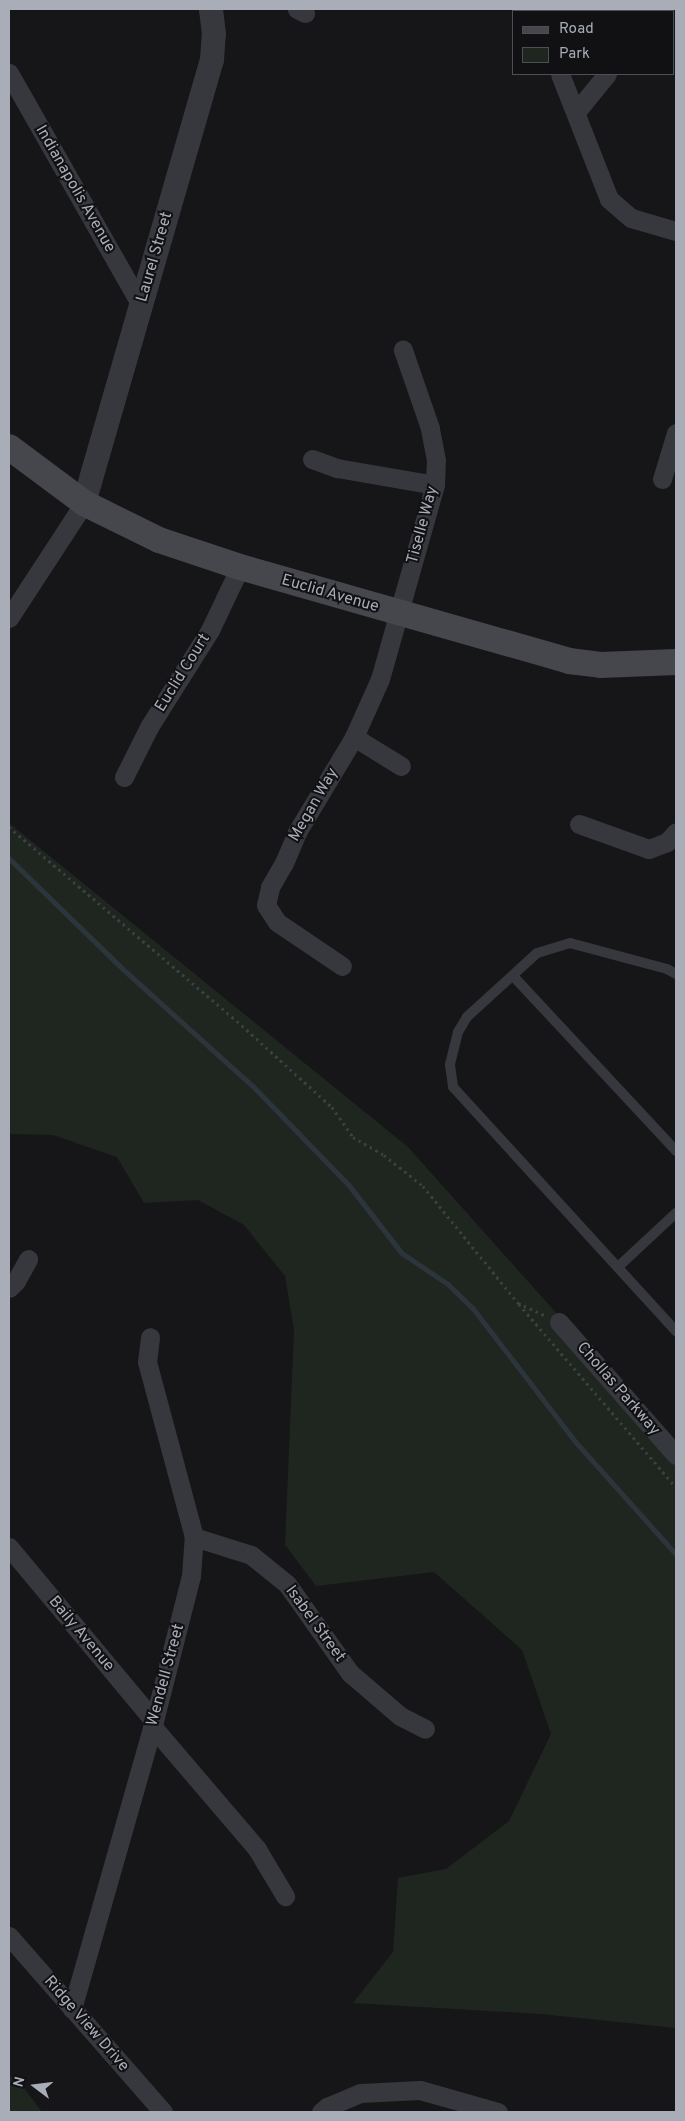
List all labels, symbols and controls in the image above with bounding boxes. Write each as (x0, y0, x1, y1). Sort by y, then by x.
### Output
legend (512, 10, 675, 75)
text: Road (559, 20, 594, 39)
text: Park (559, 45, 590, 64)
street label: Indianapolis Avenue (31, 122, 119, 256)
street label: Laurel Street (133, 210, 177, 304)
street label: Tiselle Way (403, 484, 443, 566)
street label: Euclid Avenue (279, 571, 381, 617)
street label: Euclid Court (151, 630, 215, 716)
street label: Megan Way (285, 765, 343, 845)
street label: Chollas Parkway (572, 1338, 664, 1440)
street label: Isabel Street (281, 1582, 349, 1666)
street label: Baily Avenue (44, 1592, 118, 1676)
street label: Wendell Street (143, 1622, 189, 1728)
street label: Ridge View Drive (39, 1972, 133, 2076)
north arrow (10, 2061, 60, 2111)
text: N (11, 2075, 30, 2089)

